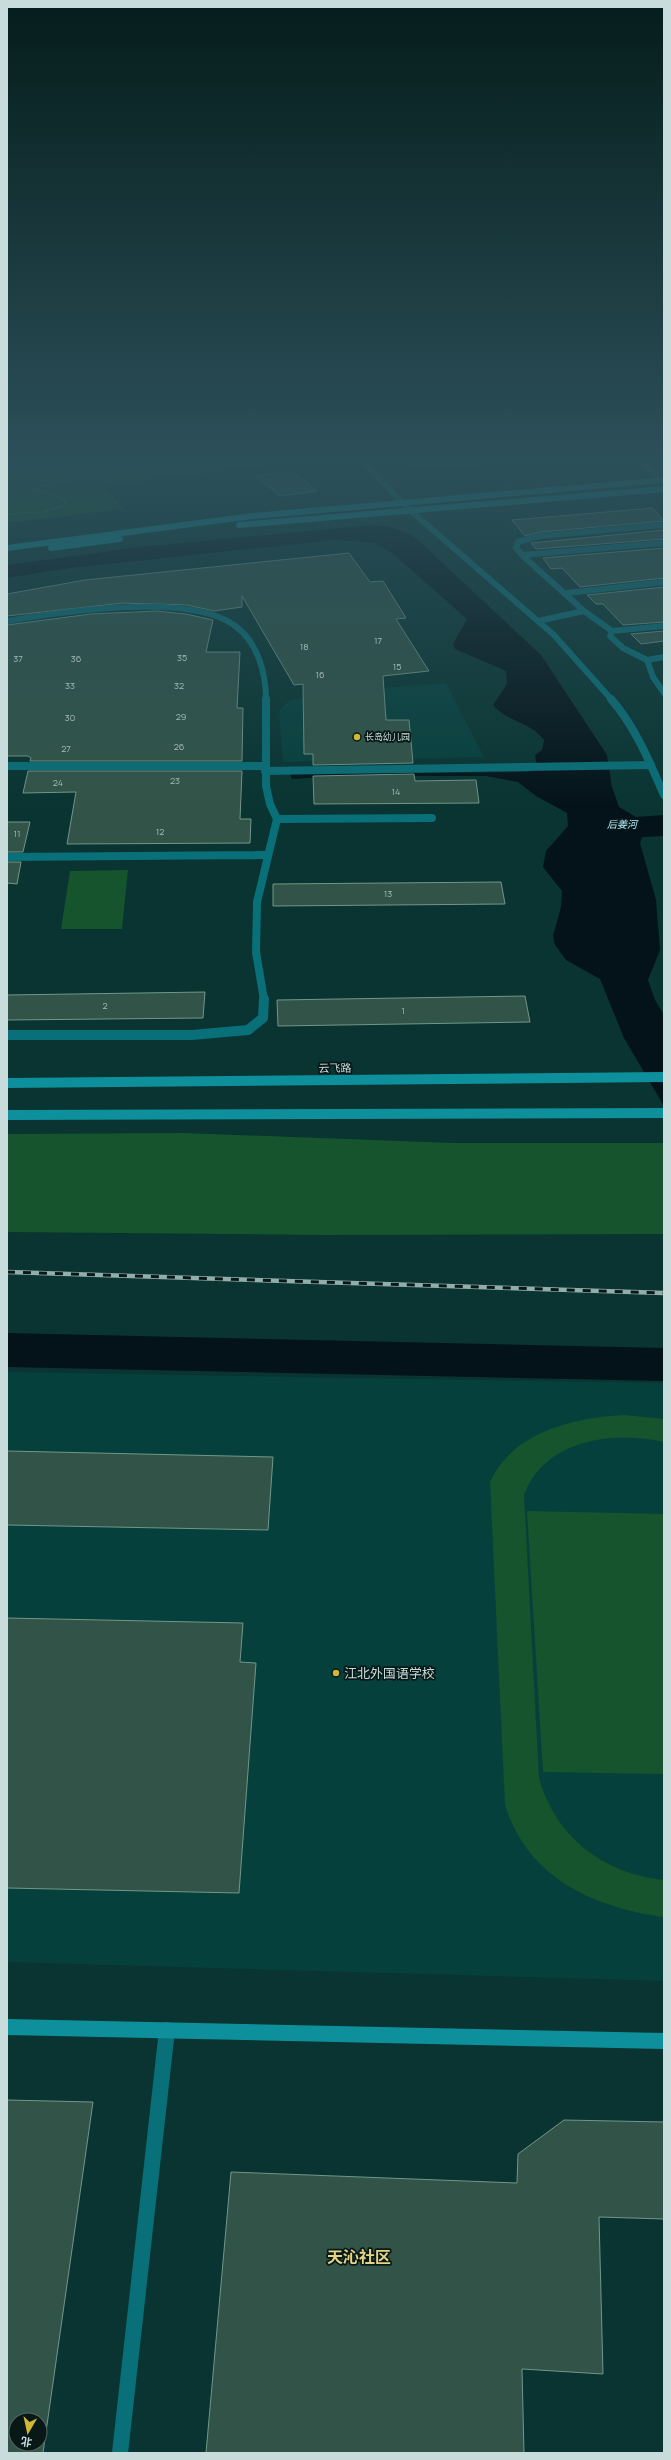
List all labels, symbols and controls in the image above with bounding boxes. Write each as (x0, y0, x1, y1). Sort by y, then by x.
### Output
house number: 17 (374, 634, 382, 647)
house number: 18 (300, 640, 308, 653)
house number: 35 (177, 651, 187, 664)
house number: 37 (13, 652, 23, 665)
house number: 36 (71, 652, 82, 665)
house number: 15 (393, 660, 401, 673)
house number: 16 (315, 668, 325, 681)
house number: 33 (65, 679, 75, 692)
house number: 32 (174, 679, 184, 692)
house number: 29 (176, 710, 186, 723)
house number: 30 (65, 711, 75, 724)
place label: 长岛幼儿园 (365, 730, 410, 743)
marker: 长岛幼儿园 (352, 732, 362, 742)
house number: 26 (174, 740, 185, 753)
house number: 27 (61, 742, 71, 755)
house number: 23 (170, 774, 180, 787)
house number: 24 (53, 776, 63, 789)
house number: 14 (392, 785, 400, 798)
water label: 后姜河 (607, 817, 639, 831)
house number: 12 (156, 825, 164, 838)
house number: 11 (13, 827, 21, 840)
house number: 13 (384, 887, 392, 900)
house number: 2 (102, 999, 108, 1012)
house number: 1 (401, 1004, 405, 1017)
street label: 云飞路 (318, 1060, 352, 1075)
place label: 江北外国语学校 (344, 1664, 435, 1682)
marker: 江北外国语学校 (331, 1668, 341, 1678)
district label: 天沁社区 (327, 2246, 391, 2268)
north arrow (8, 2412, 48, 2452)
text: 北 (20, 2434, 33, 2451)

